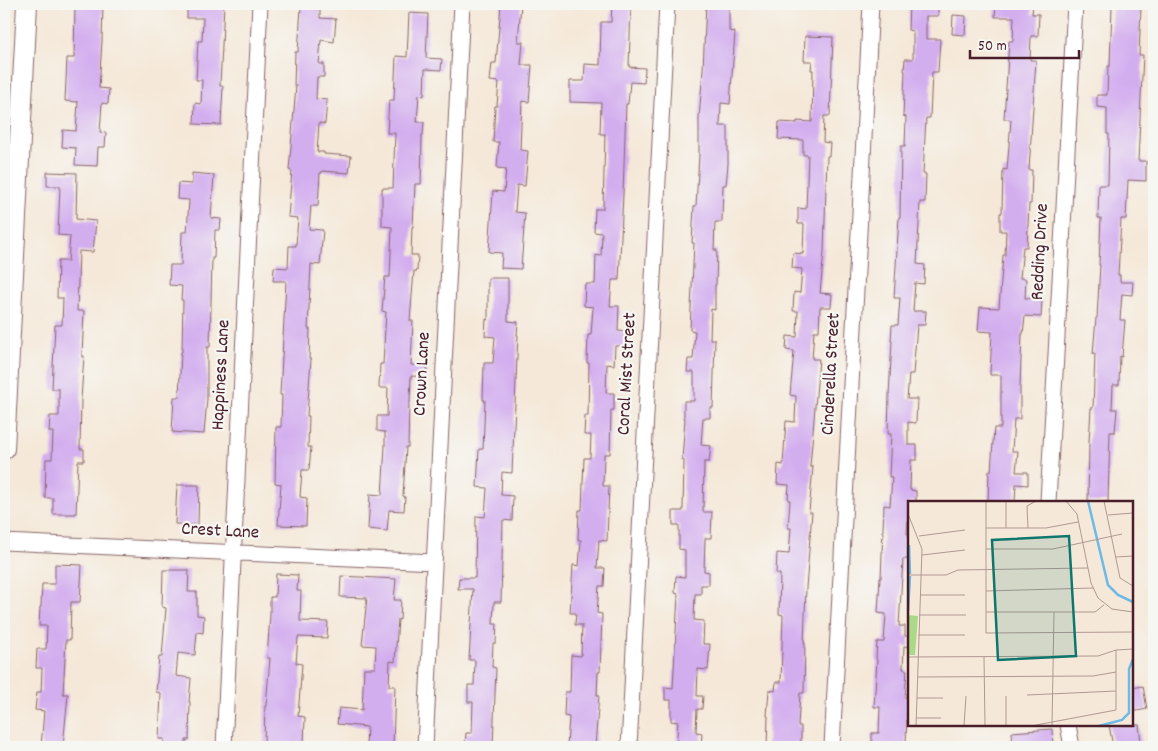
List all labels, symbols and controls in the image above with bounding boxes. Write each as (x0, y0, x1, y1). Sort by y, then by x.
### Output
scale bar (970, 28, 1079, 60)
text: 50 m (978, 36, 1007, 58)
street label: Redding Drive (1025, 203, 1057, 301)
street label: Coral Mist Street (611, 312, 645, 436)
street label: Cinderella Street (815, 312, 849, 436)
street label: Happiness Lane (206, 319, 238, 431)
street label: Crown Lane (407, 331, 439, 417)
inset map (908, 501, 1133, 726)
street label: Crest Lane (180, 516, 260, 548)

